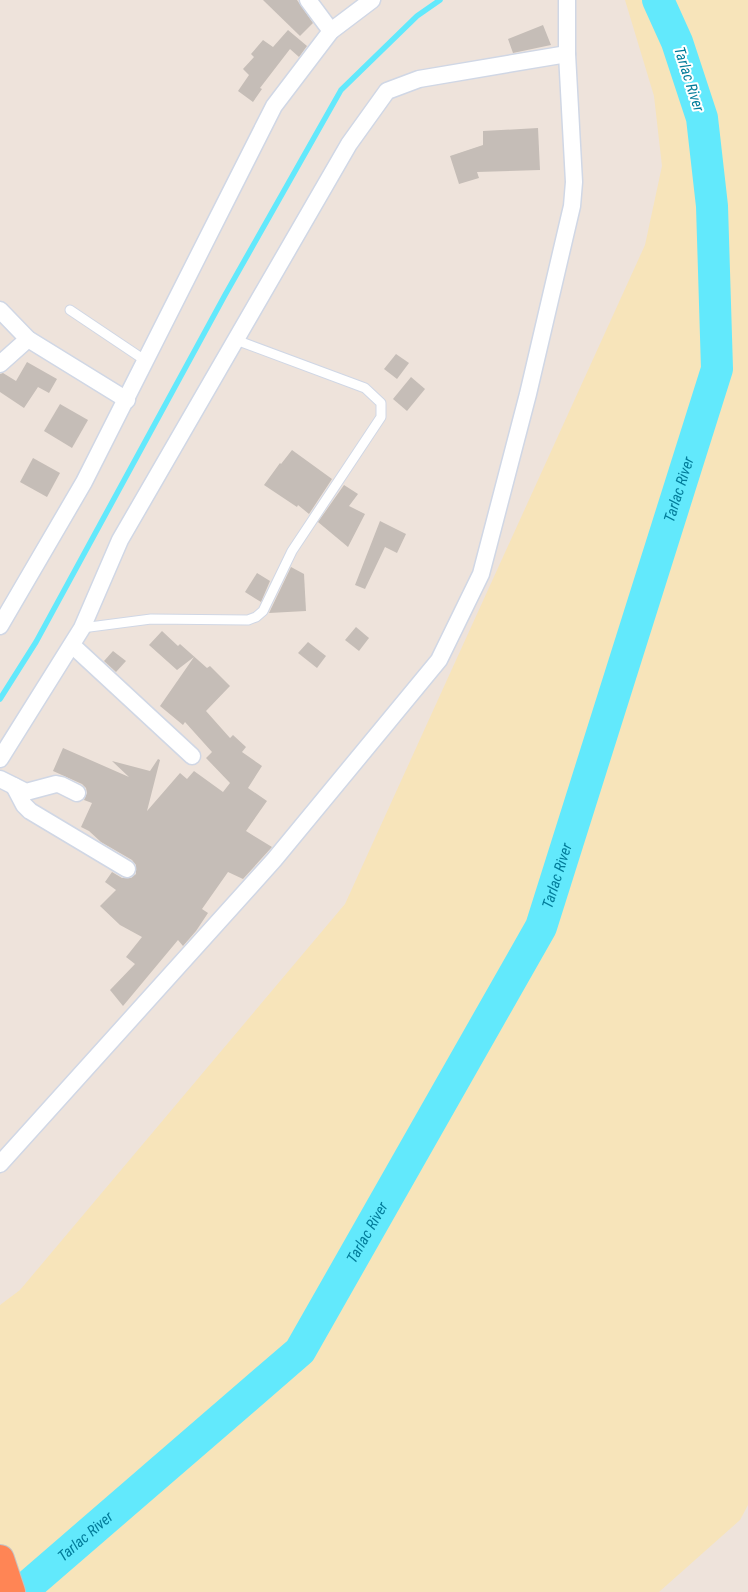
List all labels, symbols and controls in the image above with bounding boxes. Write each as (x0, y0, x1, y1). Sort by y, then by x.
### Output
water label: Tarlac River (670, 44, 708, 114)
water label: Tarlac River (660, 454, 698, 524)
water label: Tarlac River (538, 841, 576, 911)
water label: Tarlac River (343, 1198, 392, 1266)
water label: Tarlac River (54, 1507, 117, 1565)

